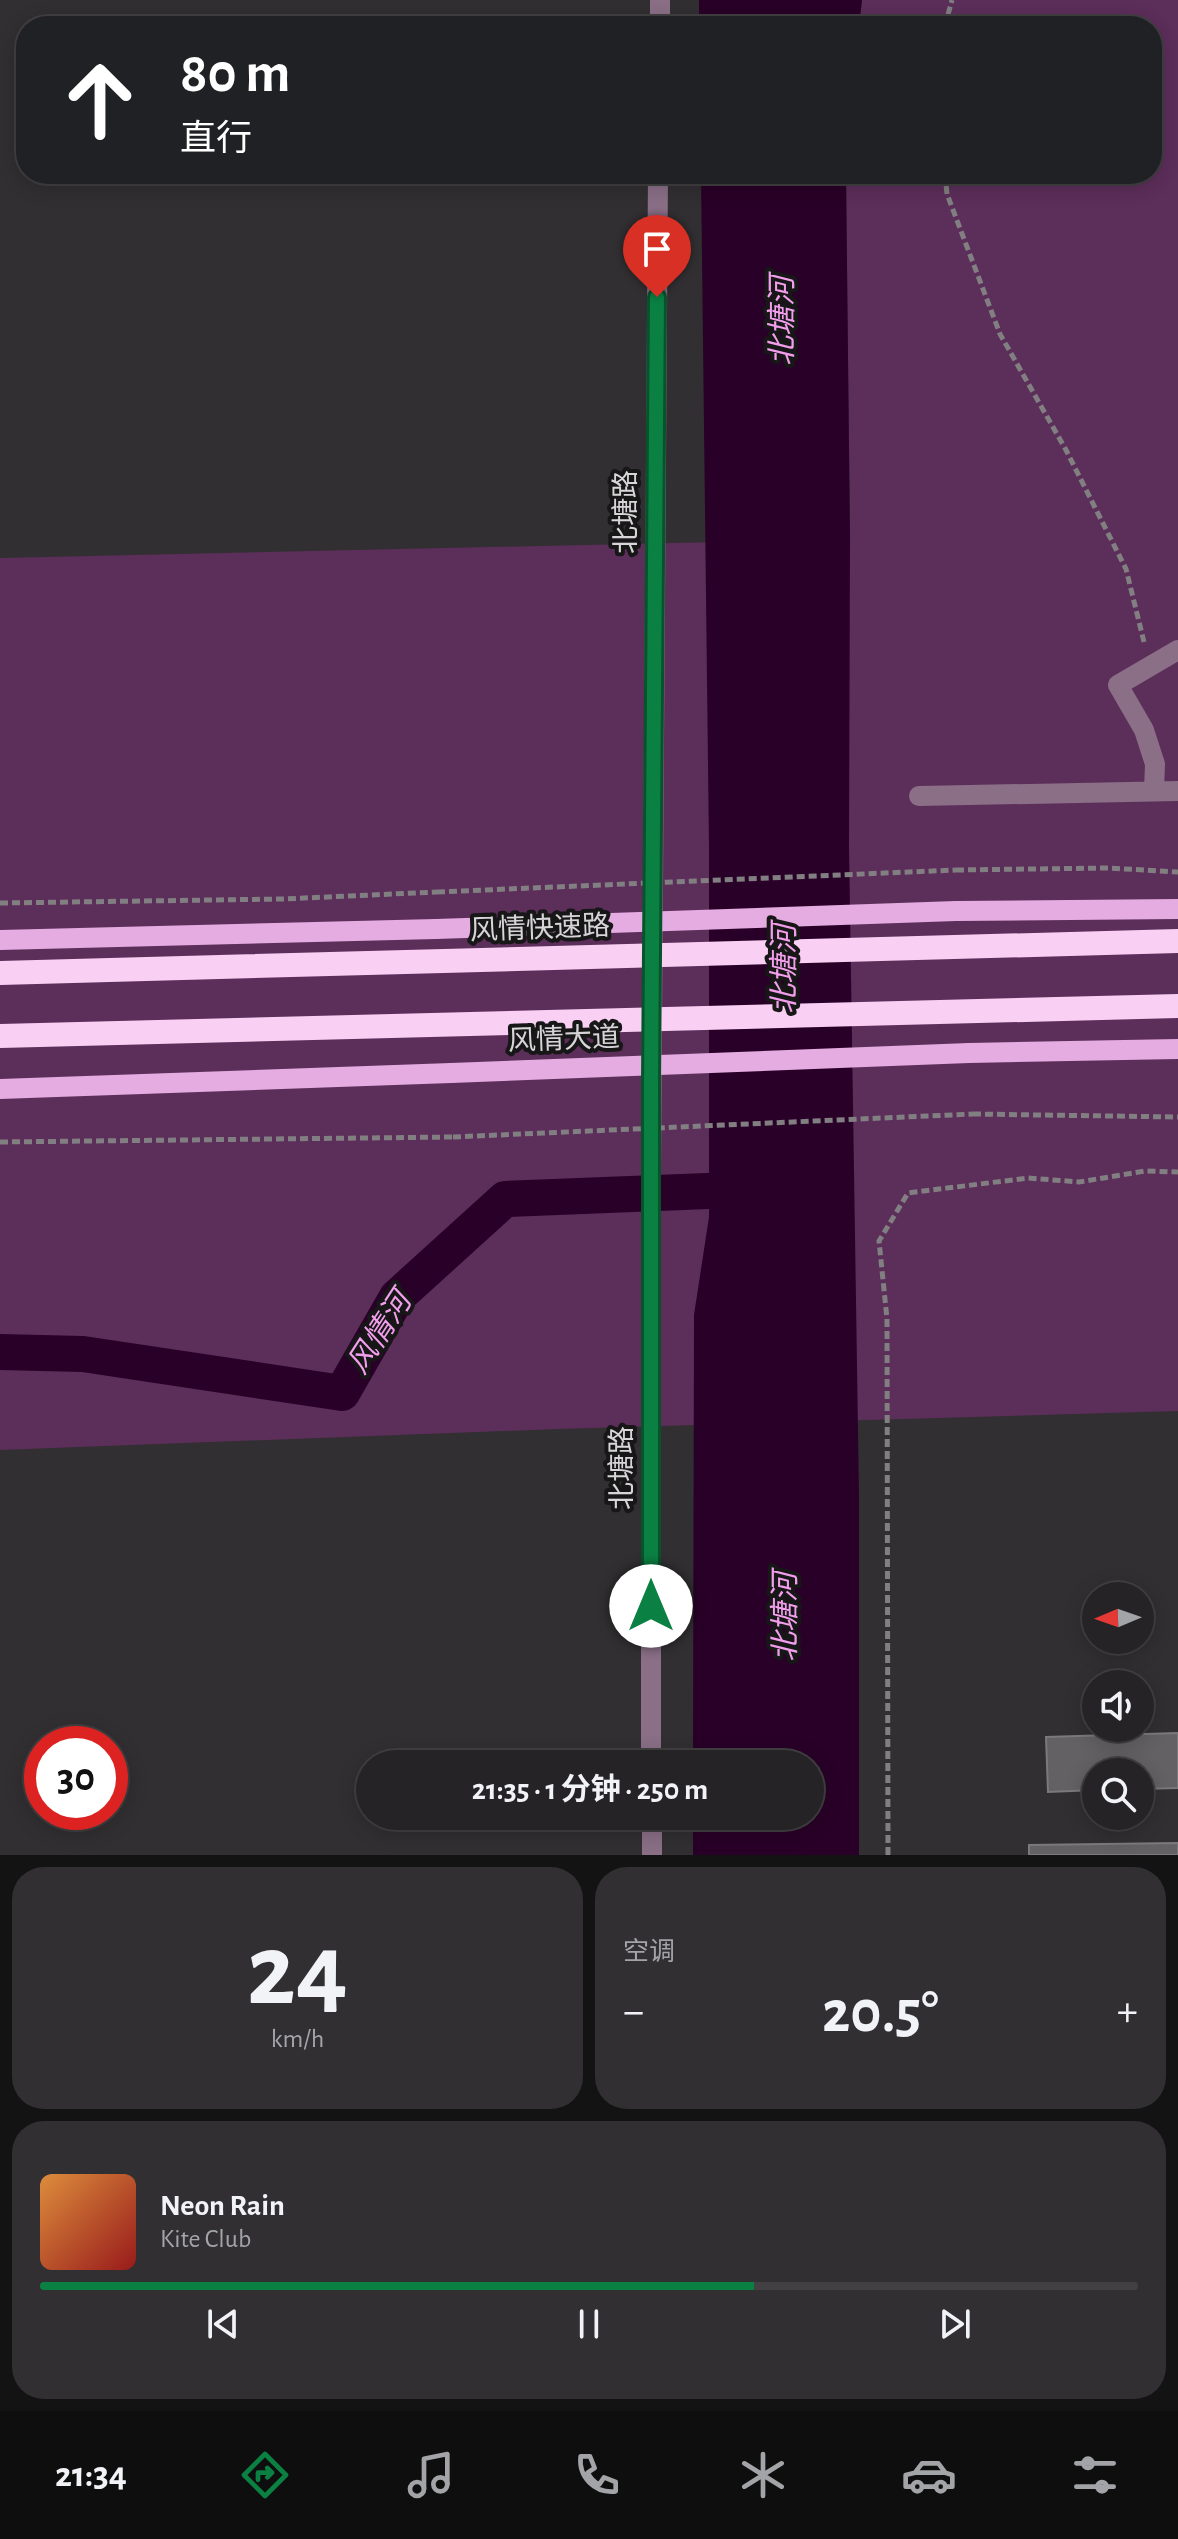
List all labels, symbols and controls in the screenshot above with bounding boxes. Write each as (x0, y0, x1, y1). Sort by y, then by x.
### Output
text: 80 m (180, 46, 290, 102)
icon: ahead (48, 48, 152, 152)
text: 直行 (180, 121, 252, 157)
pin (623, 215, 691, 297)
icon: arrive (635, 227, 679, 271)
water label: 北塘河 (766, 271, 798, 366)
street label: 北塘路 (611, 470, 641, 554)
street label: 风情快速路 (469, 911, 610, 945)
water label: 北塘河 (768, 919, 800, 1014)
street label: 风情大道 (507, 1022, 620, 1056)
water label: 风情河 (341, 1282, 420, 1379)
street label: 北塘路 (607, 1426, 637, 1510)
position arrow (609, 1564, 693, 1648)
water label: 北塘河 (769, 1567, 801, 1662)
north arrow (1082, 1582, 1154, 1654)
map controls (1082, 1582, 1154, 1830)
button: sound (1082, 1670, 1154, 1742)
speed limit sign: 30 (24, 1726, 128, 1830)
button: search (1082, 1758, 1154, 1830)
text: 21:35 · 1 分钟 · 250 m (472, 1775, 708, 1805)
text: 24 (247, 1920, 348, 2024)
text: 空调 (623, 1939, 675, 1965)
text: 20.5° (822, 1983, 939, 2043)
text: − (623, 1990, 644, 2034)
text: + (1117, 1990, 1138, 2034)
text: km/h (271, 2026, 324, 2052)
text: Neon Rain (160, 2191, 285, 2221)
text: Kite Club (160, 2226, 251, 2252)
icon: previous (201, 2302, 245, 2346)
icon: pause (567, 2302, 611, 2346)
icon: next (933, 2302, 977, 2346)
icon: directions (237, 2447, 293, 2503)
icon: music (403, 2447, 459, 2503)
icon: phone (569, 2447, 625, 2503)
icon: climate (735, 2447, 791, 2503)
icon: car (901, 2447, 957, 2503)
icon: filters (1067, 2447, 1123, 2503)
text: 21:34 (55, 2457, 127, 2493)

